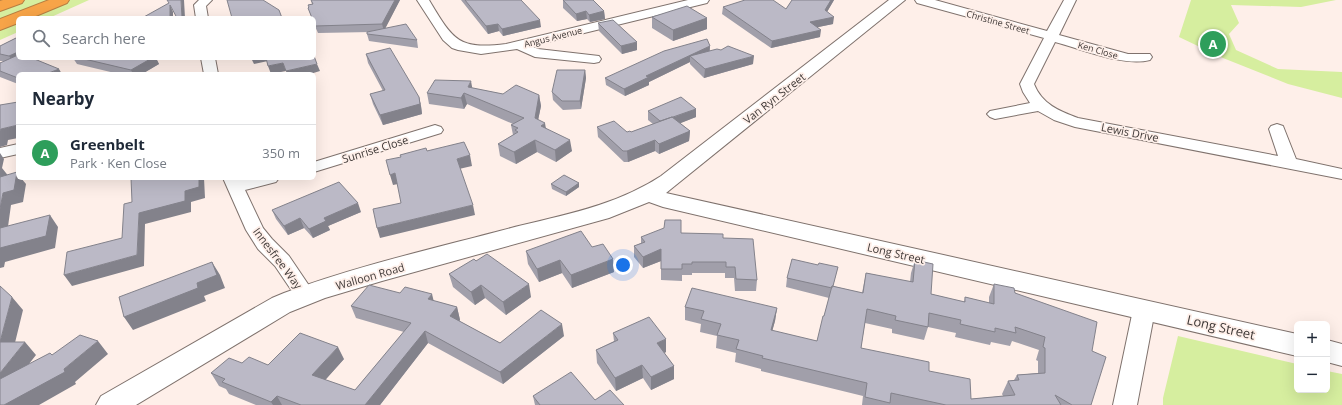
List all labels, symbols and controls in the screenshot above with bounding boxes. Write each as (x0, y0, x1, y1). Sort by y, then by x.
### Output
street label: Christine Street (965, 7, 1031, 37)
search box (16, 16, 316, 60)
street label: Angus Avenue (523, 23, 583, 51)
icon: search (30, 27, 52, 49)
text: Search here (62, 28, 146, 48)
pin: A (1200, 29, 1226, 59)
street label: Ken Close (1076, 38, 1120, 62)
street label: Van Ryn Street (740, 69, 808, 127)
text: Nearby (32, 87, 94, 110)
street label: Lewis Drive (1100, 119, 1160, 145)
street label: Sunrise Close (340, 132, 410, 166)
text: Greenbelt (70, 134, 145, 154)
text: A (41, 144, 49, 162)
text: 350 m (262, 144, 300, 162)
text: Park · Ken Close (70, 154, 167, 172)
street label: Innesfree Way (250, 224, 306, 292)
street label: Long Street (866, 239, 926, 267)
your location (613, 255, 633, 275)
street label: Walloon Road (334, 259, 406, 293)
street label: Long Street (1185, 310, 1257, 344)
map controls (1294, 321, 1330, 393)
button: + (1294, 321, 1330, 357)
button: − (1294, 357, 1330, 393)

